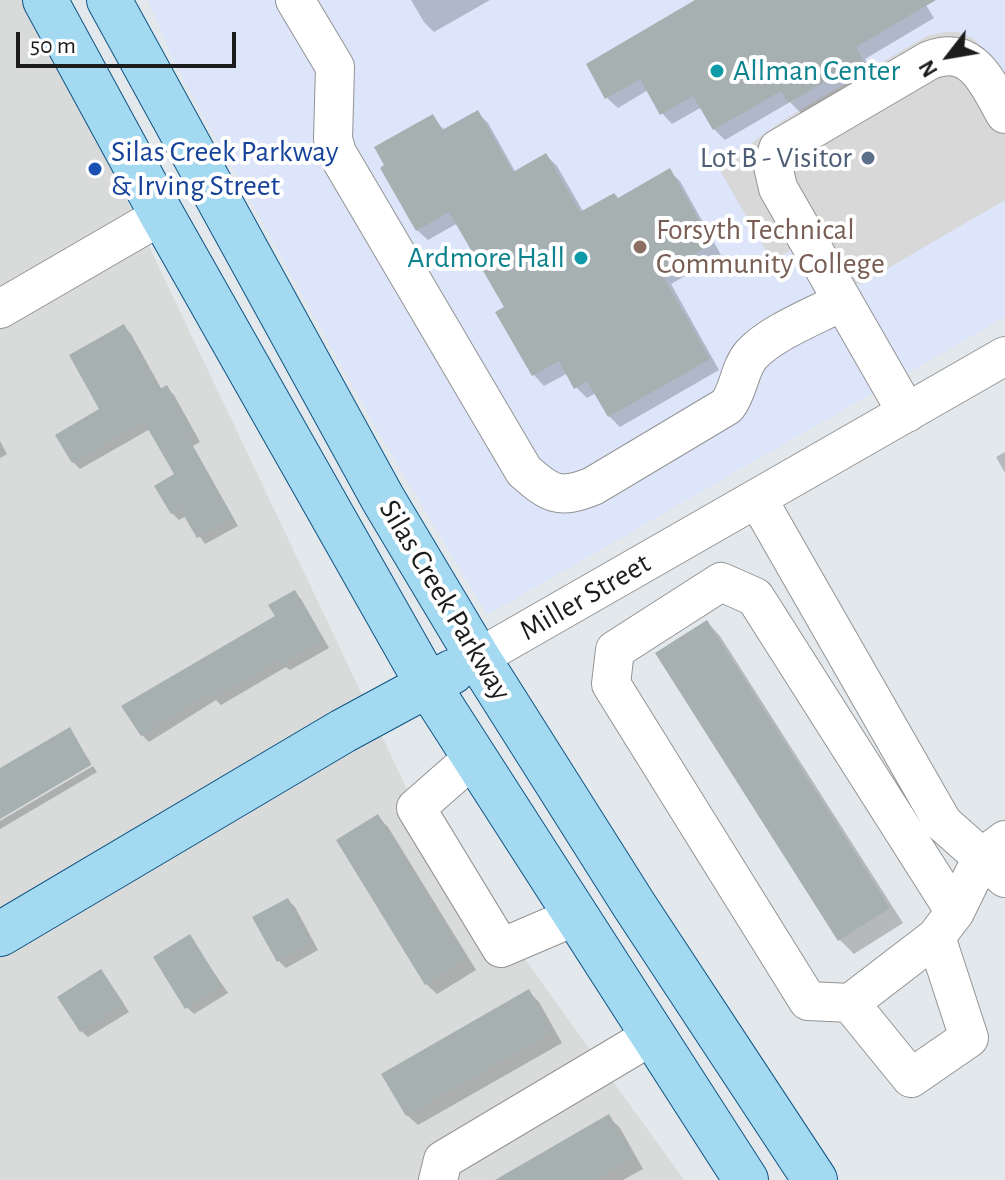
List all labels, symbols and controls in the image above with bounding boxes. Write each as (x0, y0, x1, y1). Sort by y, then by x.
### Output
scale bar (20, 16, 240, 66)
north arrow (909, 16, 989, 96)
text: 50 m (30, 34, 76, 58)
place label: Allman Center (733, 53, 900, 89)
text: N (915, 56, 942, 81)
marker: Allman Center (708, 62, 726, 80)
place label: Silas Creek Parkway & Irving Street (111, 134, 338, 204)
place label: Lot B - Visitor (700, 140, 852, 176)
marker: Lot B - Visitor (859, 149, 877, 167)
marker: Silas Creek Parkway & Irving Street (86, 160, 104, 178)
place label: Forsyth Technical Community College (656, 212, 885, 282)
marker: Forsyth Technical Community College (631, 238, 649, 256)
place label: Ardmore Hall (407, 240, 565, 276)
marker: Ardmore Hall (572, 249, 590, 267)
street label: Silas Creek Parkway (371, 493, 519, 707)
street label: Miller Street (513, 545, 657, 649)

